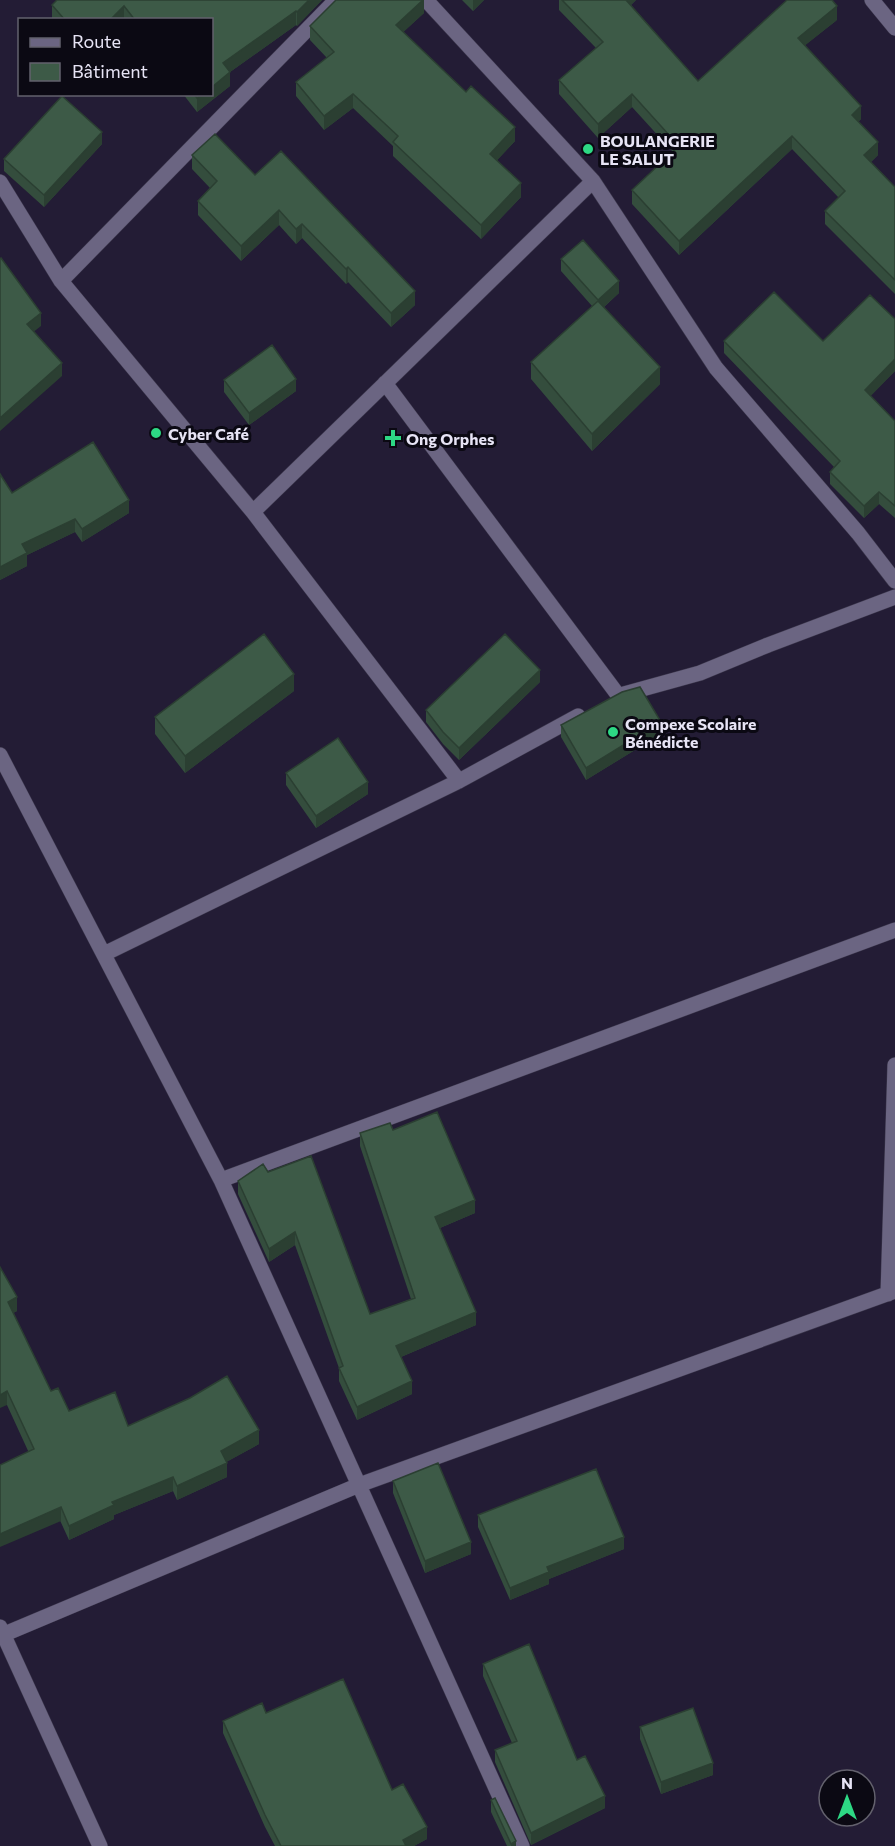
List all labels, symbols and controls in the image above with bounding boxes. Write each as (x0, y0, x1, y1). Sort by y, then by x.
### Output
legend (18, 18, 213, 96)
text: Route (72, 30, 121, 52)
text: Bâtiment (72, 60, 148, 82)
place label: BOULANGERIE LE SALUT (600, 131, 715, 168)
marker: BOULANGERIE LE SALUT (581, 142, 595, 156)
place label: Cyber Café (168, 424, 249, 443)
marker: Cyber Café (149, 426, 163, 440)
marker: Ong Orphes (384, 429, 402, 447)
place label: Ong Orphes (406, 429, 494, 448)
place label: Compexe Scolaire Bénédicte (625, 714, 756, 751)
marker: Compexe Scolaire Bénédicte (606, 725, 620, 739)
north arrow (817, 1768, 877, 1828)
text: N (841, 1773, 853, 1792)

